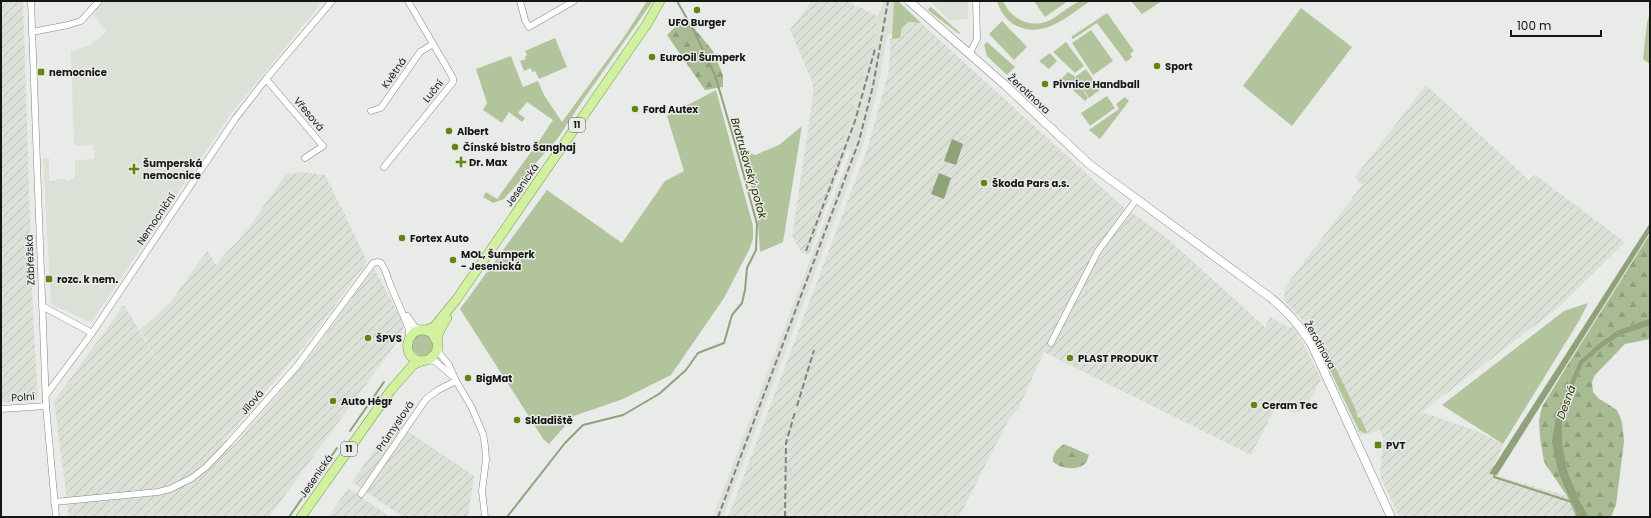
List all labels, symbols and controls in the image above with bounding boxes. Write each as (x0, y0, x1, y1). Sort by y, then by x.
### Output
marker: UFO Burger (692, 5, 702, 15)
scale bar (1511, 12, 1601, 38)
place label: UFO Burger (668, 15, 726, 30)
text: 100 m (1517, 17, 1551, 34)
place label: EuroOil Šumperk (660, 50, 746, 65)
marker: EuroOil Šumperk (647, 52, 657, 62)
street label: Květná (378, 55, 410, 91)
place label: Sport (1165, 59, 1193, 74)
marker: Sport (1152, 61, 1162, 71)
place label: nemocnice (49, 65, 107, 80)
marker: nemocnice (36, 67, 46, 77)
street label: Žerotínova (1004, 70, 1054, 118)
street label: Luční (419, 76, 447, 106)
place label: Pivnice Handball (1053, 77, 1140, 92)
marker: Pivnice Handball (1040, 79, 1050, 89)
street label: Vřesová (290, 94, 328, 134)
place label: Ford Autex (643, 102, 698, 117)
marker: Ford Autex (630, 104, 640, 114)
water label: Bratrušovský potok (727, 116, 771, 222)
road number: 11 (569, 118, 585, 132)
place label: Albert (457, 124, 489, 139)
marker: Albert (444, 126, 454, 136)
place label: Čínské bistro Šanghaj (463, 140, 576, 155)
marker: Čínské bistro Šanghaj (450, 142, 460, 152)
place label: Dr. Max (469, 155, 507, 170)
place label: Šumperská nemocnice (143, 156, 202, 183)
marker: Dr. Max (456, 157, 466, 167)
street label: Jesenická (502, 160, 542, 210)
marker: Šumperská nemocnice (128, 163, 140, 175)
place label: Škoda Pars a.s. (992, 176, 1070, 191)
marker: Škoda Pars a.s. (979, 178, 989, 188)
street label: Nemocniční (133, 190, 179, 248)
place label: Fortex Auto (410, 231, 470, 246)
marker: Fortex Auto (397, 233, 407, 243)
street label: Zábřežská (22, 234, 38, 286)
place label: MOL, Šumperk - Jesenická (461, 247, 536, 274)
marker: MOL, Šumperk - Jesenická (448, 255, 458, 265)
place label: rozc. k nem. (57, 272, 118, 287)
marker: rozc. k nem. (44, 274, 54, 284)
street label: Žerotínova (1301, 318, 1339, 372)
place label: ŠPVS (376, 331, 402, 346)
marker: ŠPVS (363, 333, 373, 343)
place label: PLAST PRODUKT (1078, 351, 1158, 366)
marker: PLAST PRODUKT (1065, 353, 1075, 363)
place label: BigMat (476, 371, 512, 386)
marker: BigMat (463, 373, 473, 383)
water label: Desná (1553, 382, 1580, 421)
street label: Jílová (237, 386, 267, 418)
street label: Polní (11, 389, 36, 405)
place label: Auto Hégr (341, 394, 393, 409)
marker: Auto Hégr (328, 396, 338, 406)
street label: Průmyslová (372, 398, 418, 454)
place label: Ceram Tec (1262, 398, 1318, 413)
marker: Ceram Tec (1249, 400, 1259, 410)
place label: Skladiště (525, 413, 573, 428)
marker: Skladiště (512, 415, 522, 425)
place label: PVT (1386, 438, 1406, 453)
marker: PVT (1373, 440, 1383, 450)
road number: 11 (341, 442, 357, 456)
street label: Jesenická (296, 451, 336, 501)

